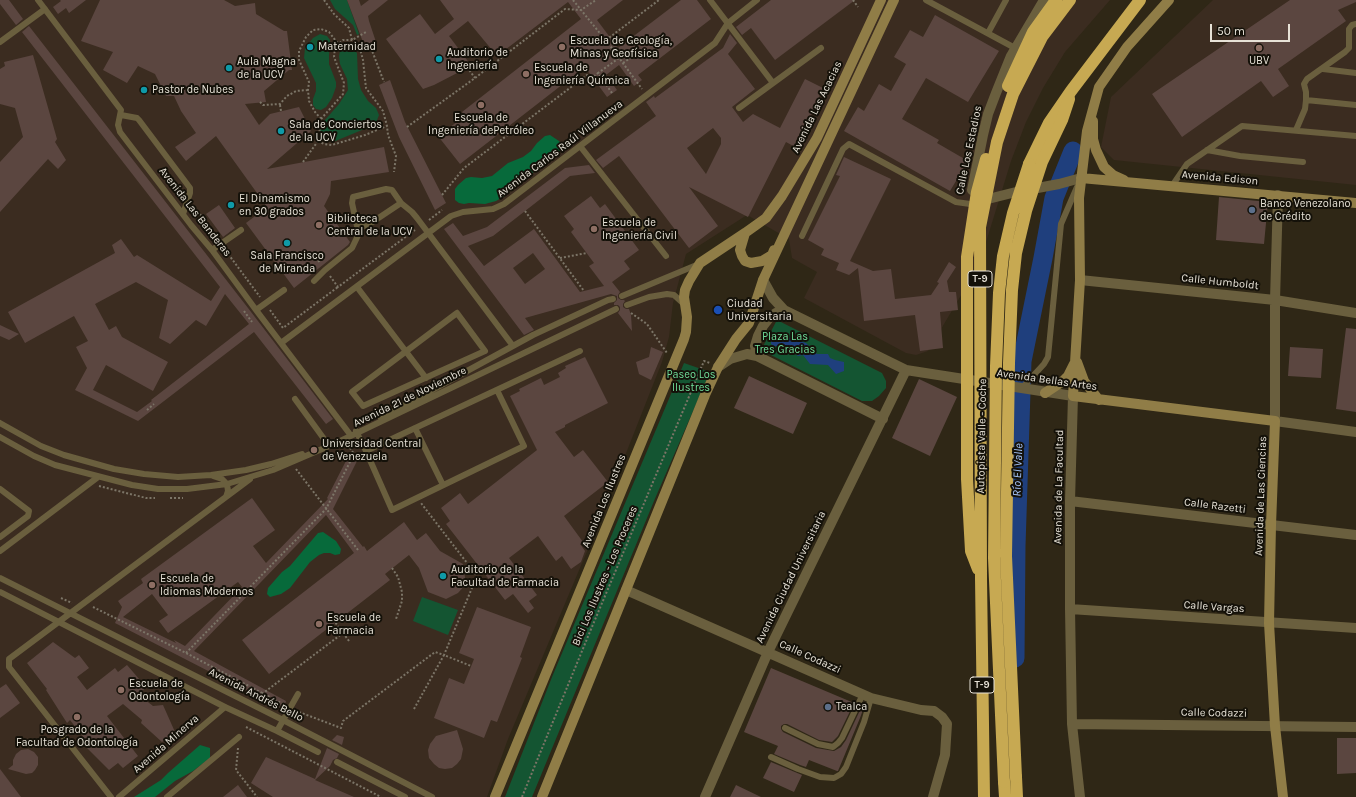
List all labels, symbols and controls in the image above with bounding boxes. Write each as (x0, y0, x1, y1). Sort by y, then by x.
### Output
scale bar (1212, 16, 1292, 42)
text: 50 m (1217, 24, 1245, 38)
place label: Escuela de Geología, Minas y Geofísica (570, 34, 672, 60)
place label: Maternidad (318, 40, 376, 54)
marker: Maternidad (305, 42, 315, 52)
marker: Escuela de Geología, Minas y Geofísica (557, 42, 567, 52)
marker: UBV (1254, 43, 1264, 53)
place label: Auditorio de Ingeniería (447, 46, 508, 72)
marker: Auditorio de Ingeniería (434, 54, 444, 64)
place label: UBV (1249, 54, 1269, 68)
place label: Aula Magna de la UCV (237, 55, 296, 81)
street label: Avenida Las Acacias (789, 59, 845, 155)
place label: Escuela de Ingeniería Química (534, 61, 629, 87)
marker: Aula Magna de la UCV (224, 63, 234, 73)
marker: Escuela de Ingeniería Química (521, 69, 531, 79)
place label: Pastor de Nubes (152, 83, 234, 97)
marker: Pastor de Nubes (139, 85, 149, 95)
street label: Avenida Carlos Raúl Villanueva (495, 97, 625, 201)
marker: Escuela de Ingeniería dePetróleo (476, 100, 486, 110)
street label: Calle Los Estadios (953, 104, 985, 196)
place label: Escuela de Ingeniería dePetróleo (428, 111, 534, 137)
place label: Sala de Conciertos de la UCV (289, 118, 382, 144)
marker: Sala de Conciertos de la UCV (276, 126, 286, 136)
street label: Avenida Las Banderas (156, 165, 234, 259)
street label: Avenida Edison (1181, 168, 1259, 188)
place label: El Dinamismo en 30 grados (239, 192, 310, 218)
place label: Banco Venezolano de Crédito (1260, 197, 1351, 223)
marker: El Dinamismo en 30 grados (226, 200, 236, 210)
marker: Banco Venezolano de Crédito (1247, 205, 1257, 215)
place label: Biblioteca Central de la UCV (327, 212, 413, 238)
place label: Escuela de Ingeniería Civil (602, 216, 677, 242)
marker: Biblioteca Central de la UCV (314, 220, 324, 230)
marker: Escuela de Ingeniería Civil (589, 224, 599, 234)
marker: Sala Francisco de Miranda (282, 238, 292, 248)
place label: Sala Francisco de Miranda (250, 249, 324, 275)
road number: T-9 (968, 271, 992, 287)
street label: Calle Humboldt (1181, 271, 1259, 293)
place label: Ciudad Universitaria (727, 297, 792, 323)
marker: Ciudad Universitaria (712, 304, 724, 316)
park label: Plaza Las Tres Gracias (755, 330, 815, 356)
street label: Avenida 21 de Noviembre (351, 364, 469, 430)
street label: Avenida Bellas Artes (996, 366, 1098, 394)
park label: Paseo Los Ilustres (666, 368, 716, 394)
street label: Autopista Valle - Coche (974, 378, 990, 494)
street label: Avenida de La Facultad (1051, 430, 1067, 544)
street label: Avenida de Las Ciencias (1252, 436, 1270, 556)
place label: Universidad Central de Venezuela (322, 437, 421, 463)
water label: Río El Valle (1010, 443, 1026, 497)
marker: Universidad Central de Venezuela (309, 445, 319, 455)
street label: Avenida Los Ilustres (579, 452, 629, 550)
street label: Calle Razetti (1183, 496, 1247, 516)
street label: Bici Los Ilustres - Los Proceres (569, 504, 641, 648)
street label: Avenida Ciudad Universitaria (753, 509, 829, 645)
place label: Auditorio de la Facultad de Farmacia (451, 563, 559, 589)
marker: Auditorio de la Facultad de Farmacia (438, 571, 448, 581)
place label: Escuela de Idiomas Modernos (160, 572, 254, 598)
marker: Escuela de Idiomas Modernos (147, 580, 157, 590)
street label: Calle Vargas (1183, 598, 1245, 616)
place label: Escuela de Farmacia (327, 611, 381, 637)
marker: Escuela de Farmacia (314, 619, 324, 629)
street label: Calle Codazzi (777, 637, 843, 677)
street label: Avenida Andrés Bello (206, 665, 306, 725)
place label: Escuela de Odontología (129, 677, 190, 703)
road number: T-9 (970, 677, 994, 693)
marker: Escuela de Odontología (116, 685, 126, 695)
place label: Tealca (836, 700, 867, 714)
marker: Tealca (823, 702, 833, 712)
street label: Calle Codazzi (1181, 706, 1247, 720)
marker: Posgrado de la Facultad de Odontología (72, 712, 82, 722)
street label: Avenida Minerva (130, 712, 202, 776)
place label: Posgrado de la Facultad de Odontología (16, 723, 138, 749)

